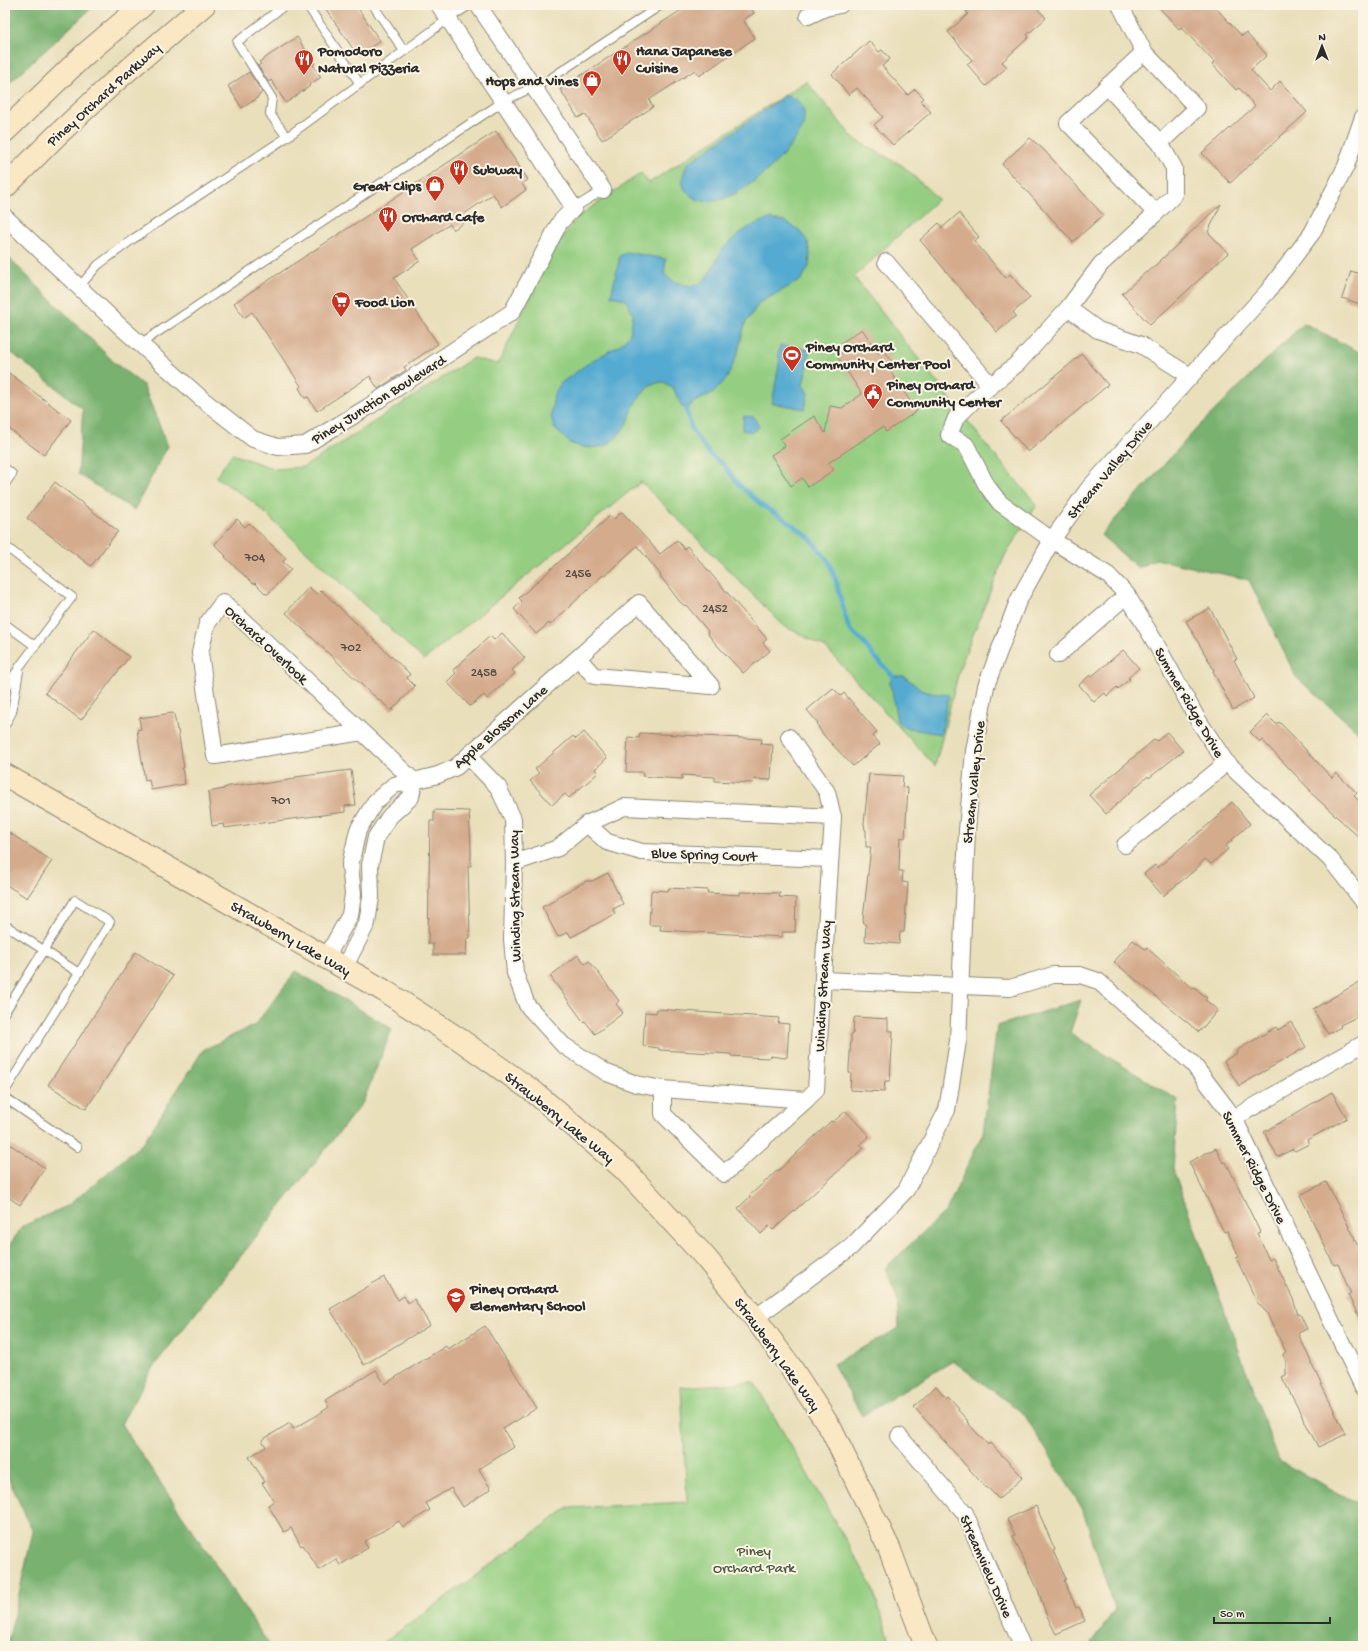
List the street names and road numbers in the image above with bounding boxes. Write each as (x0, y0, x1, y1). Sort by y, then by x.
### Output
street label: Piney Orchard Parkway (43, 39, 165, 152)
street label: Piney Junction Boulevard (308, 351, 451, 450)
street label: Stream Valley Drive (1064, 417, 1157, 523)
street label: Orchard Overlook (220, 602, 312, 690)
street label: Summer Ridge Drive (1149, 645, 1227, 762)
street label: Apple Blossom Lane (451, 682, 552, 773)
street label: Stream Valley Drive (960, 720, 990, 844)
street label: Winding Stream Way (506, 829, 526, 962)
street label: Blue Spring Court (650, 845, 759, 867)
street label: Strawberry Lake Way (227, 898, 354, 982)
street label: Winding Stream Way (812, 919, 836, 1052)
street label: Strawberry Lake Way (500, 1069, 618, 1169)
street label: Summer Ridge Drive (1217, 1108, 1290, 1228)
street label: Strawberry Lake Way (729, 1295, 824, 1416)
street label: Streamview Drive (954, 1513, 1016, 1621)

